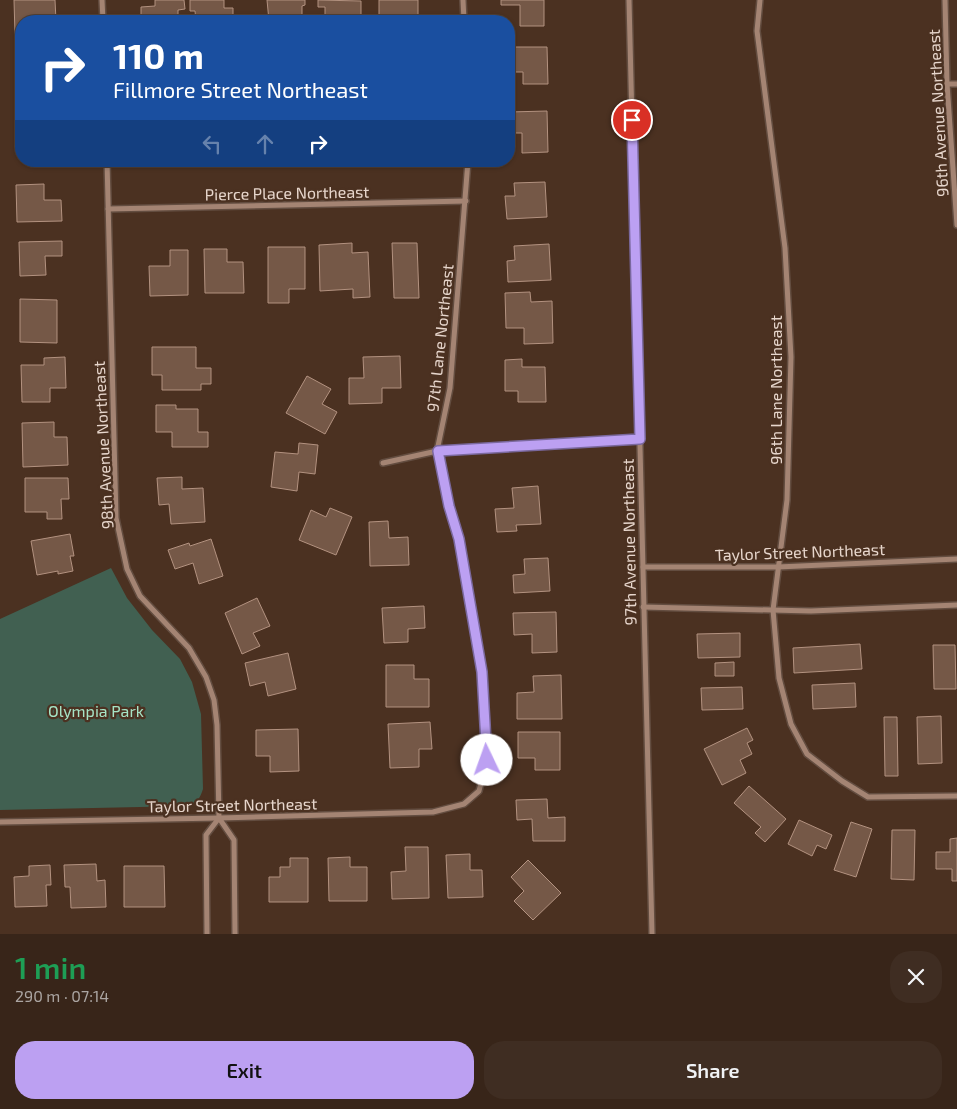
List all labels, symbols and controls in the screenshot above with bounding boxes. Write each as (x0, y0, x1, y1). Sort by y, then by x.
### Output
street label: 96th Avenue Northeast (924, 29, 951, 197)
text: 110 m (113, 34, 204, 76)
icon: right (30, 35, 95, 100)
text: Fillmore Street Northeast (113, 76, 368, 102)
pin (611, 99, 653, 141)
icon: arrive (618, 106, 646, 134)
icon: left (198, 130, 226, 158)
icon: ahead (251, 130, 279, 158)
icon: right (304, 130, 332, 158)
street label: Pierce Place Northeast (204, 182, 369, 203)
street label: 97th Lane Northeast (422, 263, 457, 413)
street label: 96th Lane Northeast (766, 315, 785, 465)
street label: 98th Avenue Northeast (89, 360, 116, 530)
street label: 97th Avenue Northeast (618, 458, 639, 626)
street label: Taylor Street Northeast (715, 539, 885, 564)
park label: Olympia Park (48, 701, 144, 720)
position arrow (460, 733, 512, 785)
street label: Taylor Street Northeast (147, 794, 317, 815)
text: 1 min (15, 949, 86, 985)
button: close (890, 951, 942, 1003)
text: 290 m · 07:14 (15, 986, 109, 1005)
button: Exit (15, 1041, 474, 1099)
button: Share (484, 1041, 942, 1099)

